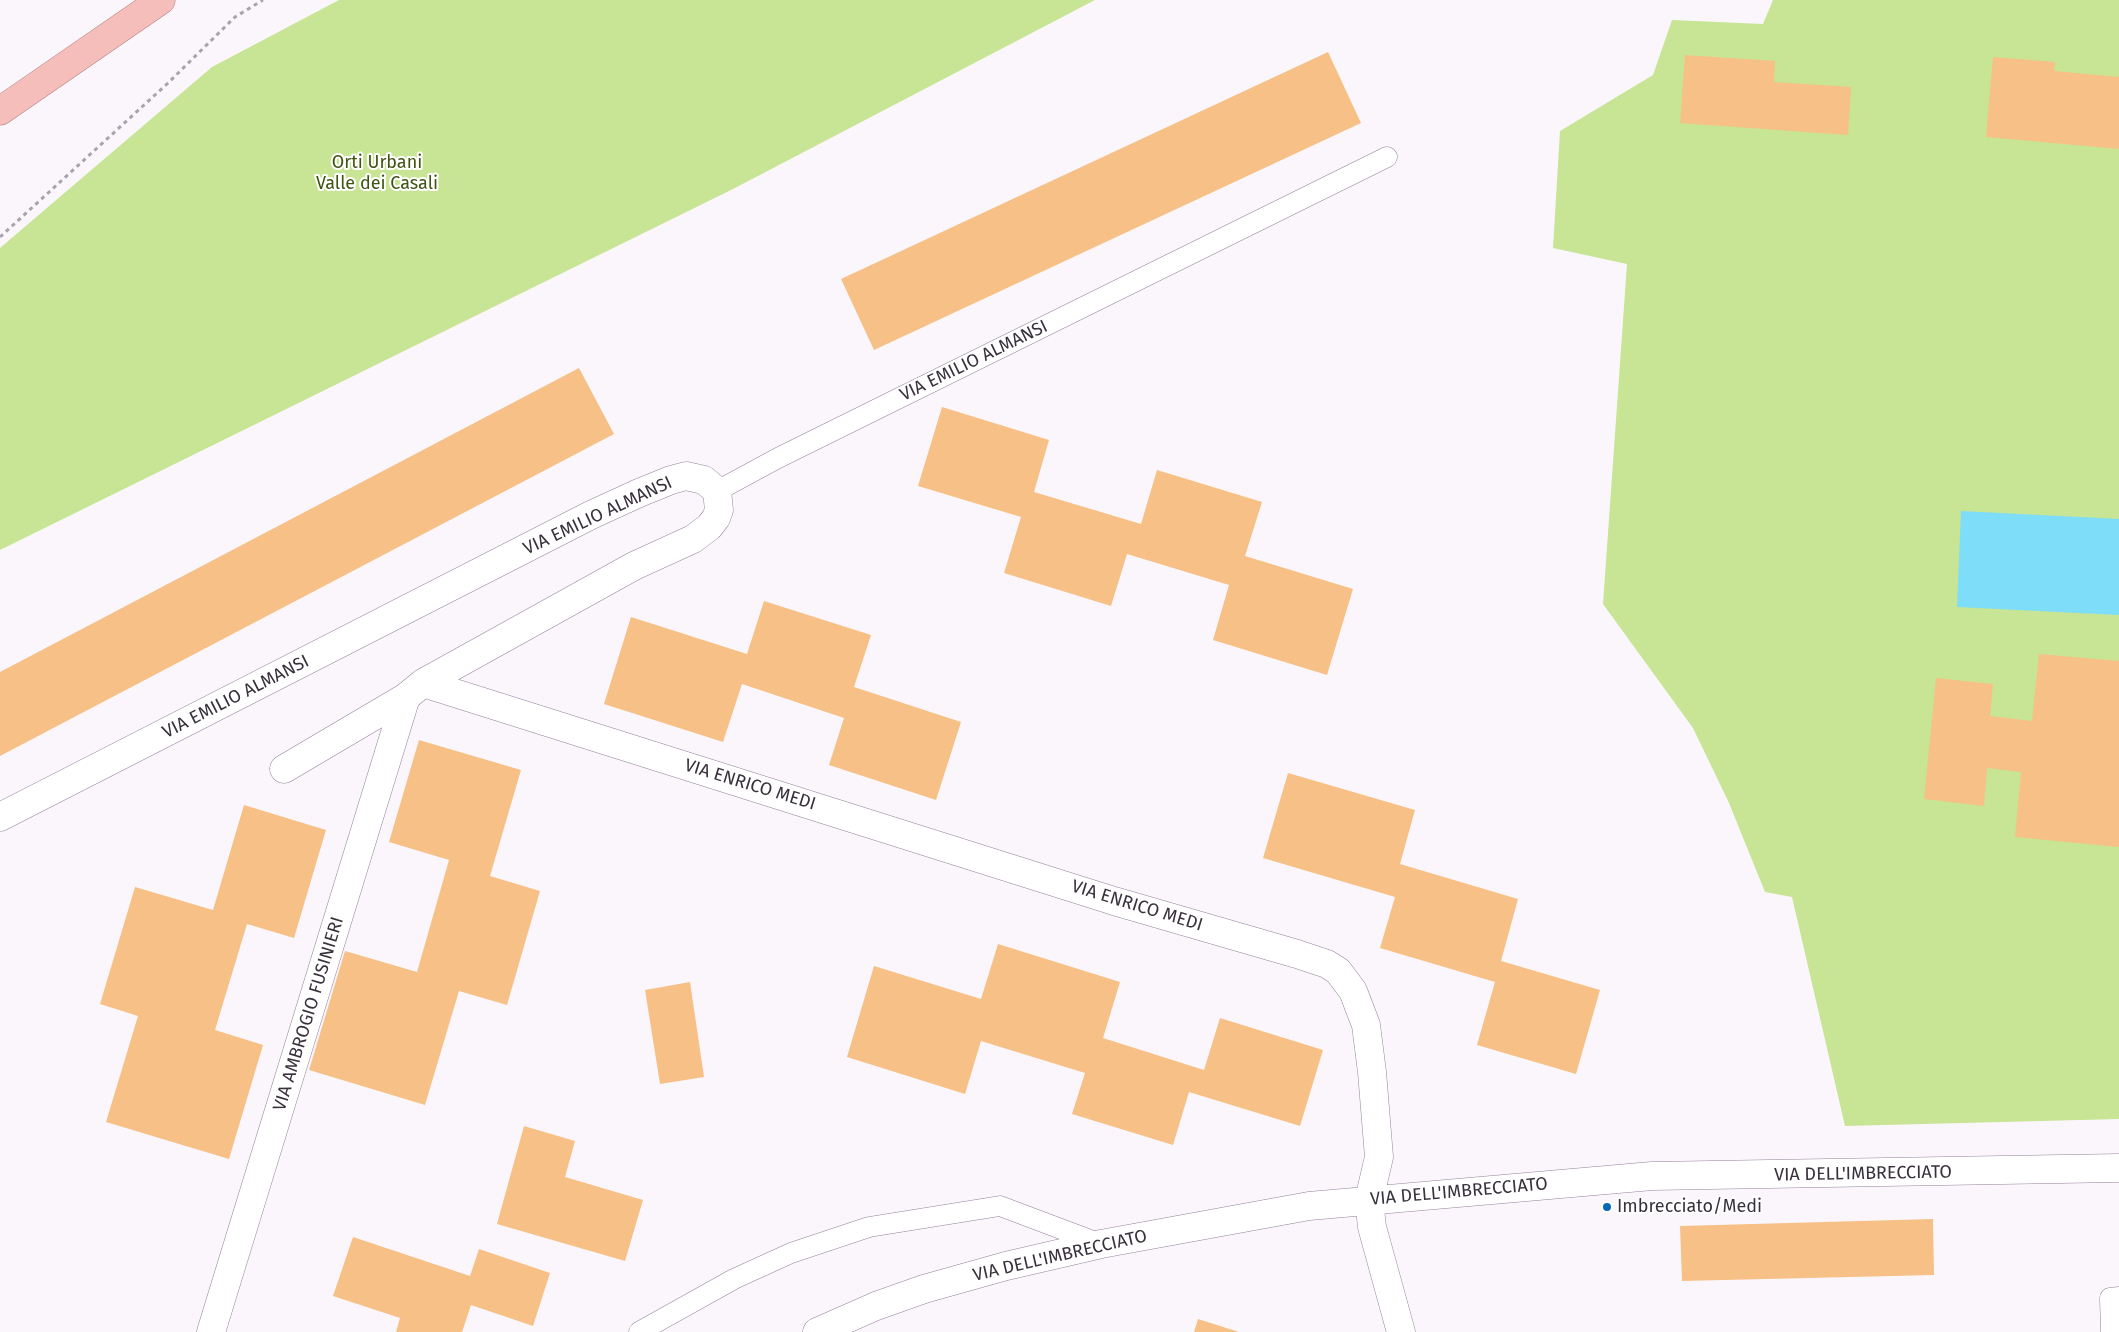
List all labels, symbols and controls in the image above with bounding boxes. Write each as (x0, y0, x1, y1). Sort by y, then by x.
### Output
park label: Orti Urbani Valle dei Casali (316, 152, 438, 194)
street label: VIA EMILIO ALMANSI (897, 316, 1051, 406)
street label: VIA EMILIO ALMANSI (520, 472, 676, 560)
street label: VIA EMILIO ALMANSI (159, 651, 313, 743)
street label: VIA ENRICO MEDI (682, 755, 818, 815)
street label: VIA ENRICO MEDI (1069, 876, 1205, 936)
street label: VIA AMBROGIO FUSINIERI (269, 914, 349, 1114)
street label: VIA DELL'IMBRECCIATO (1774, 1162, 1952, 1186)
street label: VIA DELL'IMBRECCIATO (1369, 1173, 1549, 1211)
place label: Imbrecciato/Medi (1617, 1196, 1762, 1218)
marker: Imbrecciato/Medi (1601, 1201, 1613, 1213)
street label: VIA DELL'IMBRECCIATO (971, 1225, 1149, 1287)

